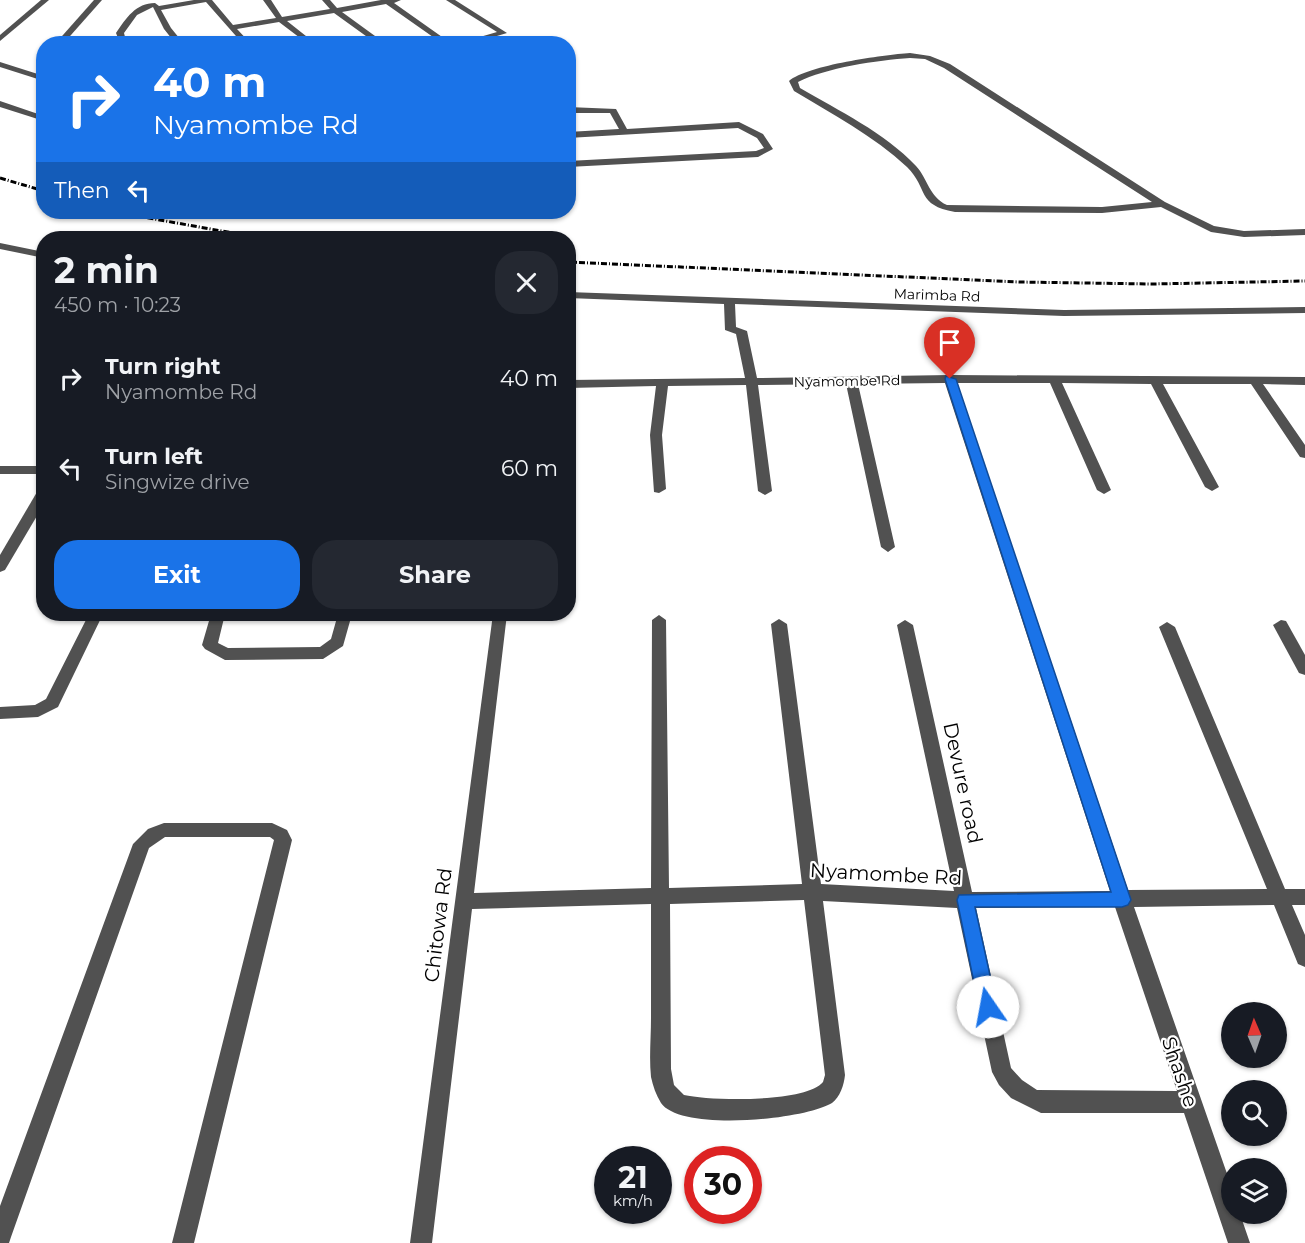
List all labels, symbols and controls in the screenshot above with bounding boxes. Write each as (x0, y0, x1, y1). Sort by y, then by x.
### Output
text: 40 m (153, 56, 266, 108)
icon: right (54, 60, 132, 138)
text: Nyamombe Rd (153, 108, 359, 141)
icon: left (122, 174, 155, 207)
text: Then (54, 177, 110, 204)
text: 2 min (54, 248, 159, 292)
button: close (495, 251, 558, 314)
street label: Marimba Rd (893, 284, 981, 306)
text: 450 m · 10:23 (54, 293, 181, 317)
pin (924, 317, 975, 379)
icon: arrive (933, 326, 966, 359)
text: Turn right (105, 353, 220, 380)
icon: right (54, 362, 87, 395)
text: 40 m (500, 365, 558, 392)
street label: Nyamombe Rd (794, 371, 900, 391)
text: Nyamombe Rd (105, 380, 257, 404)
text: Turn left (105, 443, 203, 470)
icon: left (54, 452, 87, 485)
text: 60 m (501, 455, 558, 482)
text: Singwize drive (105, 470, 250, 494)
button: Exit (54, 540, 300, 609)
button: Share (312, 540, 558, 609)
street label: Devure road (938, 720, 988, 846)
street label: Nyamombe Rd (809, 858, 963, 890)
street label: Chitowa Rd (419, 866, 457, 984)
position arrow (956, 975, 1020, 1039)
north arrow (1221, 1002, 1287, 1068)
map controls (1221, 1002, 1287, 1224)
street label: Shashe (1157, 1034, 1203, 1110)
button: search (1221, 1080, 1287, 1146)
speed limit sign: 30 (684, 1146, 762, 1224)
button: layers (1221, 1158, 1287, 1224)
text: 21 (618, 1159, 648, 1196)
text: km/h (613, 1191, 653, 1210)

